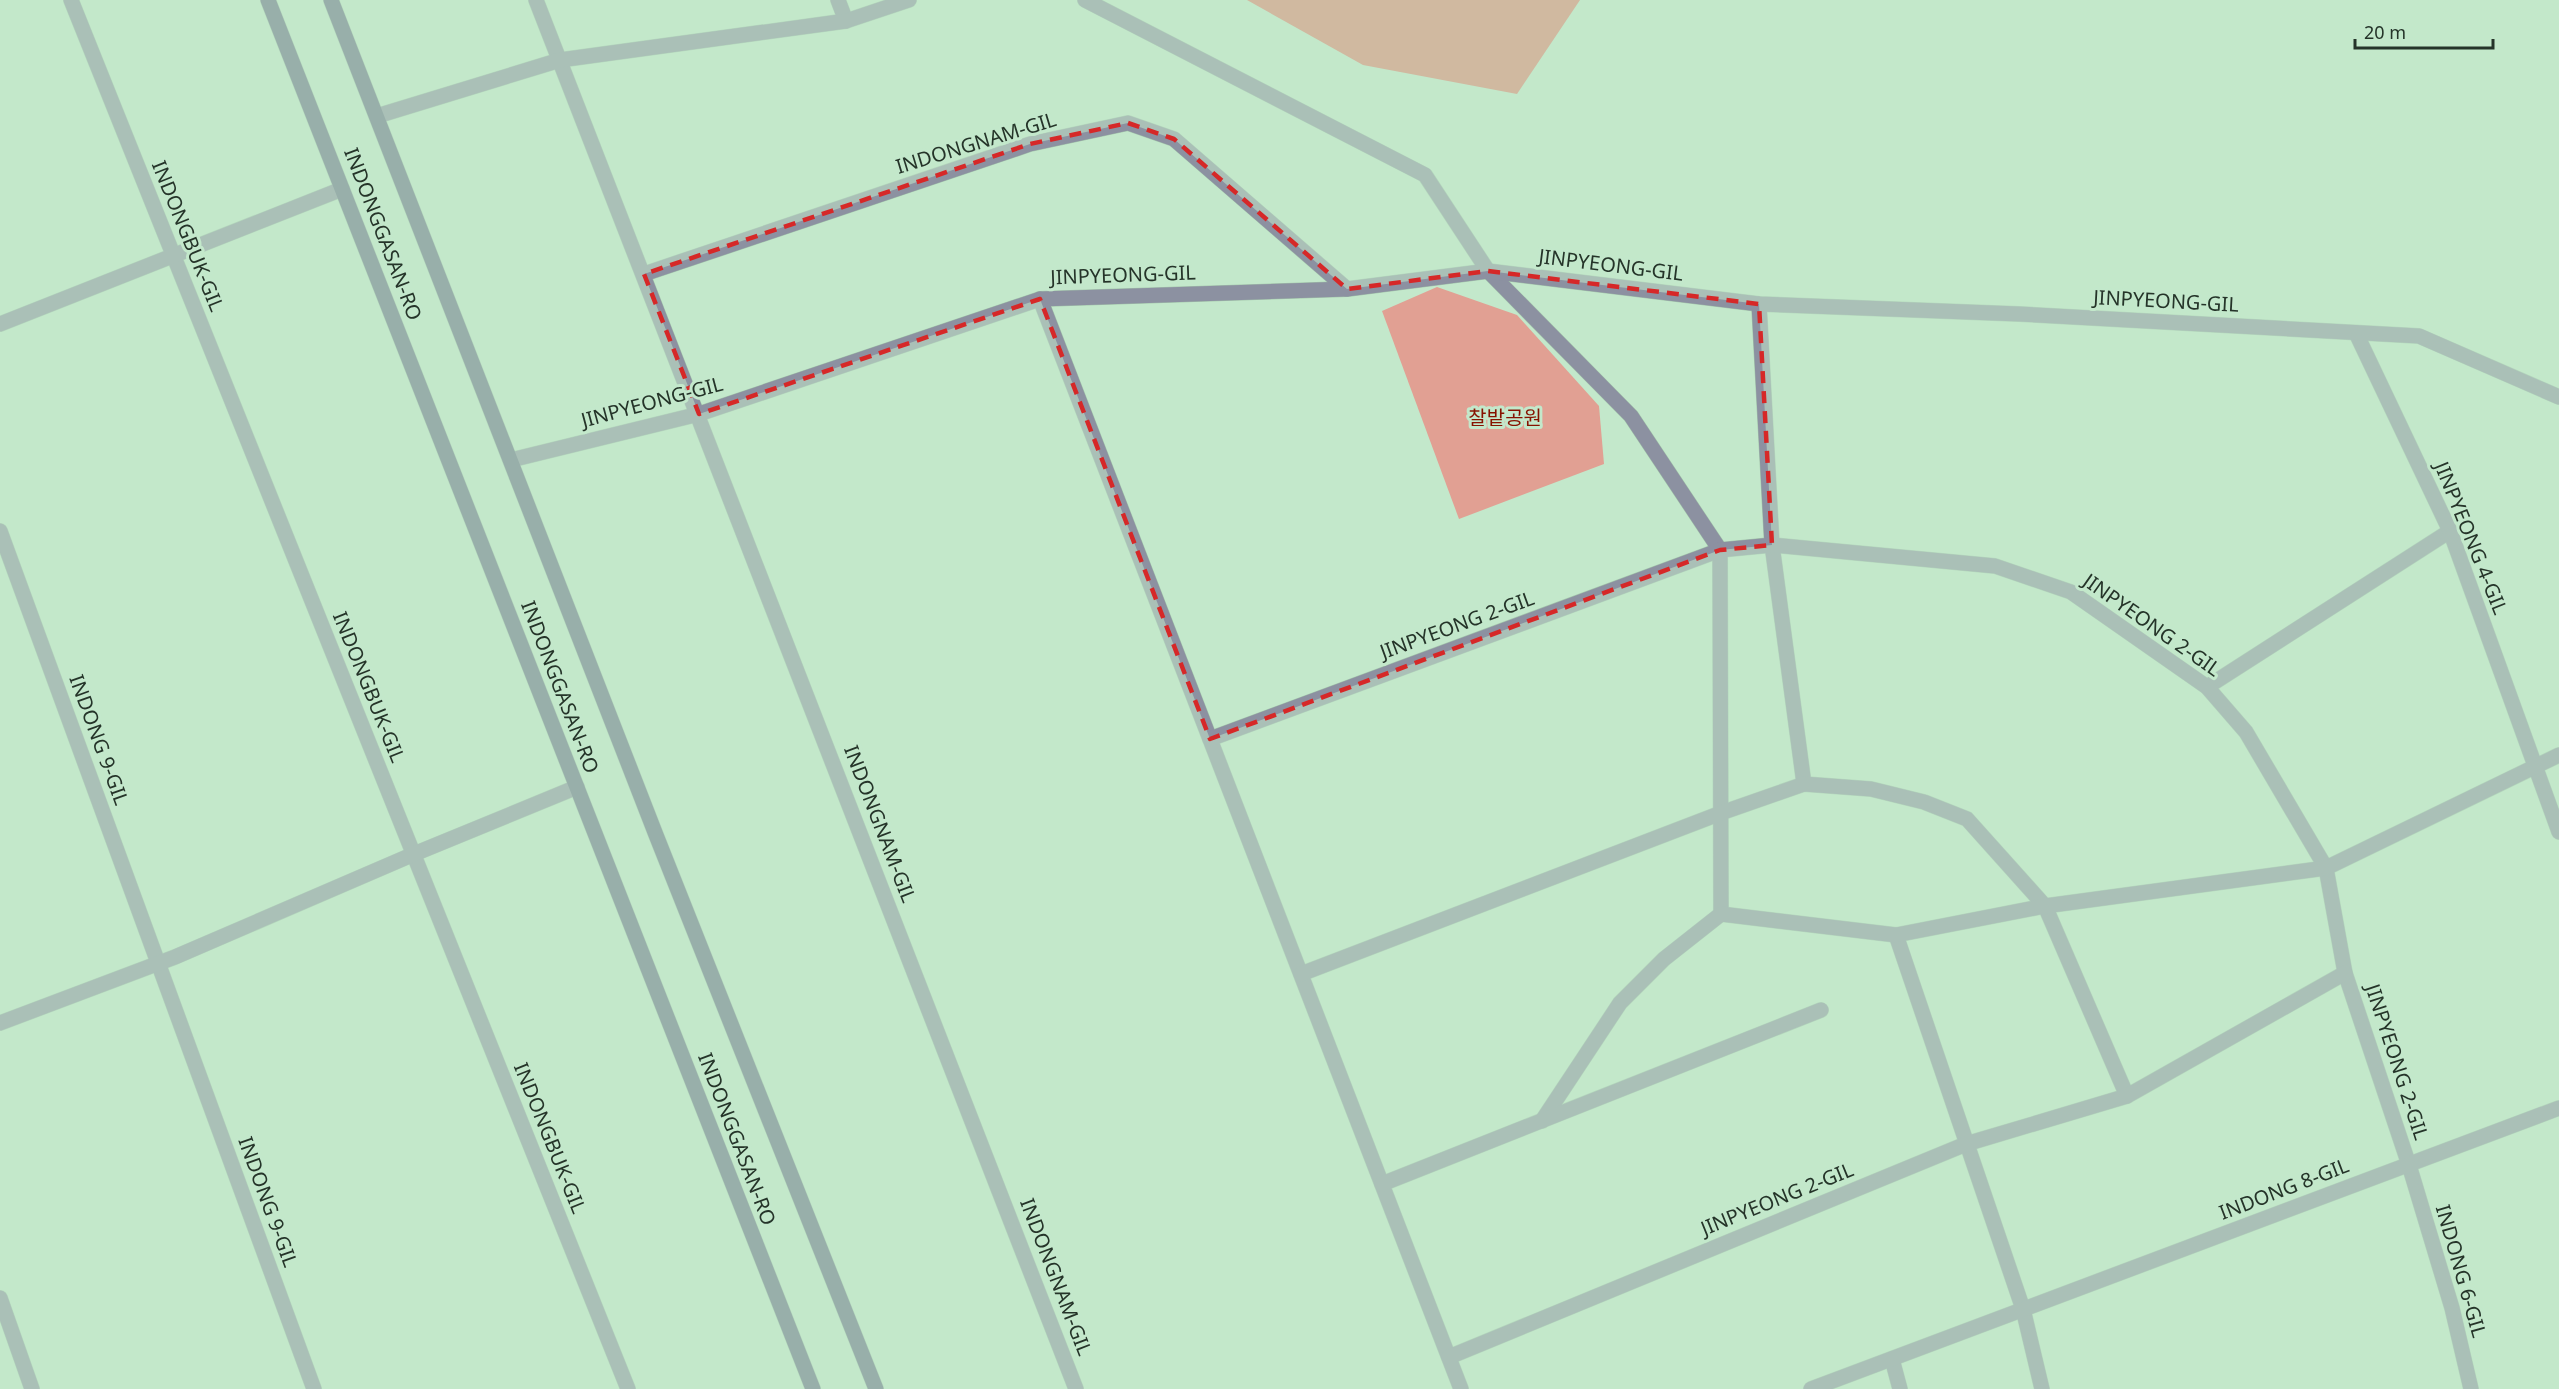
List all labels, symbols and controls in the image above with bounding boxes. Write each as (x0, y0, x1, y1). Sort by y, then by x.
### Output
scale bar (2355, 12, 2493, 50)
text: 20 m (2364, 20, 2406, 44)
street label: INDONGNAM-GIL (892, 105, 1059, 180)
street label: INDONGGASAN-RO (338, 144, 429, 324)
street label: INDONGBUK-GIL (146, 156, 231, 315)
street label: JINPYEONG-GIL (1535, 242, 1685, 287)
street label: JINPYEONG-GIL (1048, 258, 1196, 291)
street label: JINPYEONG-GIL (2091, 283, 2239, 318)
street label: JINPYEONG-GIL (576, 370, 726, 434)
park label: 찰밭공원 (1468, 404, 1542, 431)
street label: JINPYEONG 4-GIL (2428, 456, 2514, 618)
street label: JINPYEONG 2-GIL (2076, 566, 2226, 682)
street label: JINPYEONG 2-GIL (1374, 584, 1538, 666)
street label: INDONGGASAN-RO (515, 597, 606, 777)
street label: INDONGBUK-GIL (327, 607, 412, 766)
street label: INDONG 9-GIL (63, 671, 136, 809)
street label: INDONGNAM-GIL (838, 741, 923, 906)
street label: JINPYEONG 2-GIL (2359, 979, 2435, 1143)
street label: INDONGGASAN-RO (692, 1049, 783, 1229)
street label: INDONGBUK-GIL (508, 1058, 593, 1217)
street label: INDONG 9-GIL (232, 1133, 305, 1271)
street label: INDONG 8-GIL (2215, 1151, 2353, 1226)
street label: JINPYEONG 2-GIL (1695, 1156, 1857, 1242)
street label: INDONGNAM-GIL (1014, 1194, 1099, 1359)
street label: INDONG 6-GIL (2430, 1201, 2493, 1340)

